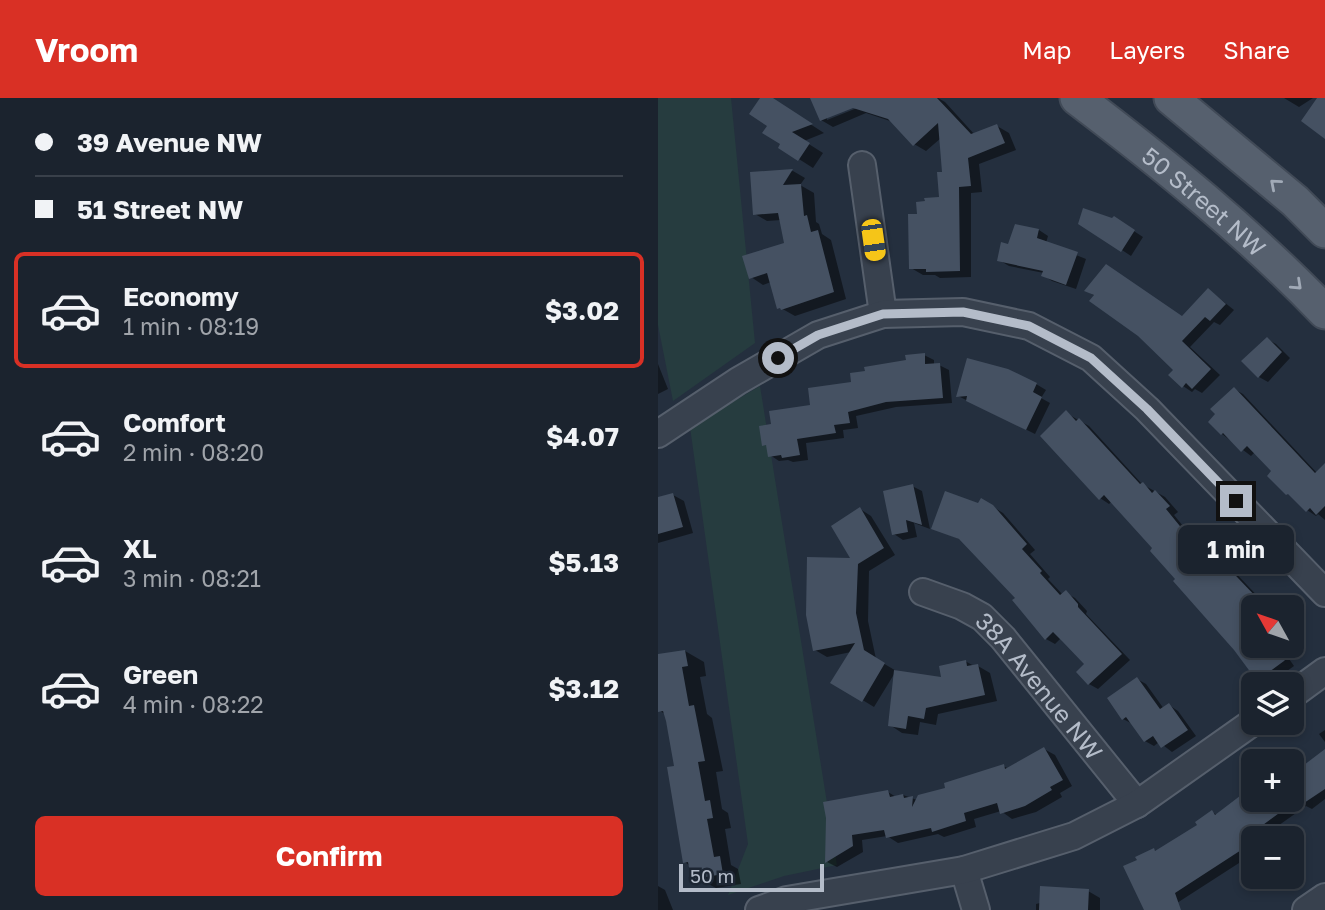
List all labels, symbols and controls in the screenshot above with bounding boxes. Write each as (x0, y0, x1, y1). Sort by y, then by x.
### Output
text: Vroom (35, 30, 138, 69)
text: Map (1022, 35, 1071, 64)
text: Layers (1109, 35, 1185, 64)
text: Share (1223, 35, 1290, 64)
text: 39 Avenue NW (77, 127, 262, 158)
street label: 50 Street NW (1137, 140, 1272, 262)
one-way arrow (1270, 180, 1283, 192)
text: 51 Street NW (77, 194, 243, 225)
car (860, 218, 887, 262)
one-way arrow (1289, 276, 1302, 289)
icon: car (39, 279, 102, 342)
text: Economy (123, 281, 239, 312)
text: $3.02 (545, 295, 619, 326)
text: 1 min · 08:19 (123, 312, 259, 340)
route start (762, 342, 794, 374)
icon: car (39, 405, 102, 468)
text: Comfort (123, 407, 226, 438)
text: $4.07 (546, 421, 619, 452)
text: 2 min · 08:20 (123, 438, 264, 466)
route end (1220, 485, 1252, 517)
callout: 1 min (1178, 526, 1294, 574)
icon: car (39, 531, 102, 594)
text: XL (123, 533, 157, 564)
text: 1 min (1207, 535, 1265, 563)
text: $5.13 (548, 547, 619, 578)
text: 3 min · 08:21 (123, 564, 261, 592)
north arrow (1241, 595, 1304, 658)
map controls (1241, 595, 1304, 889)
street label: 38A Avenue NW (971, 606, 1109, 765)
icon: car (39, 657, 102, 720)
text: Green (123, 659, 198, 690)
button: layers (1241, 672, 1304, 735)
text: $3.12 (548, 673, 619, 704)
text: 4 min · 08:22 (123, 690, 264, 718)
button: + (1241, 749, 1304, 812)
button: Confirm (35, 816, 623, 896)
button: − (1241, 826, 1304, 889)
scale bar (679, 861, 824, 893)
text: 50 m (690, 864, 734, 887)

